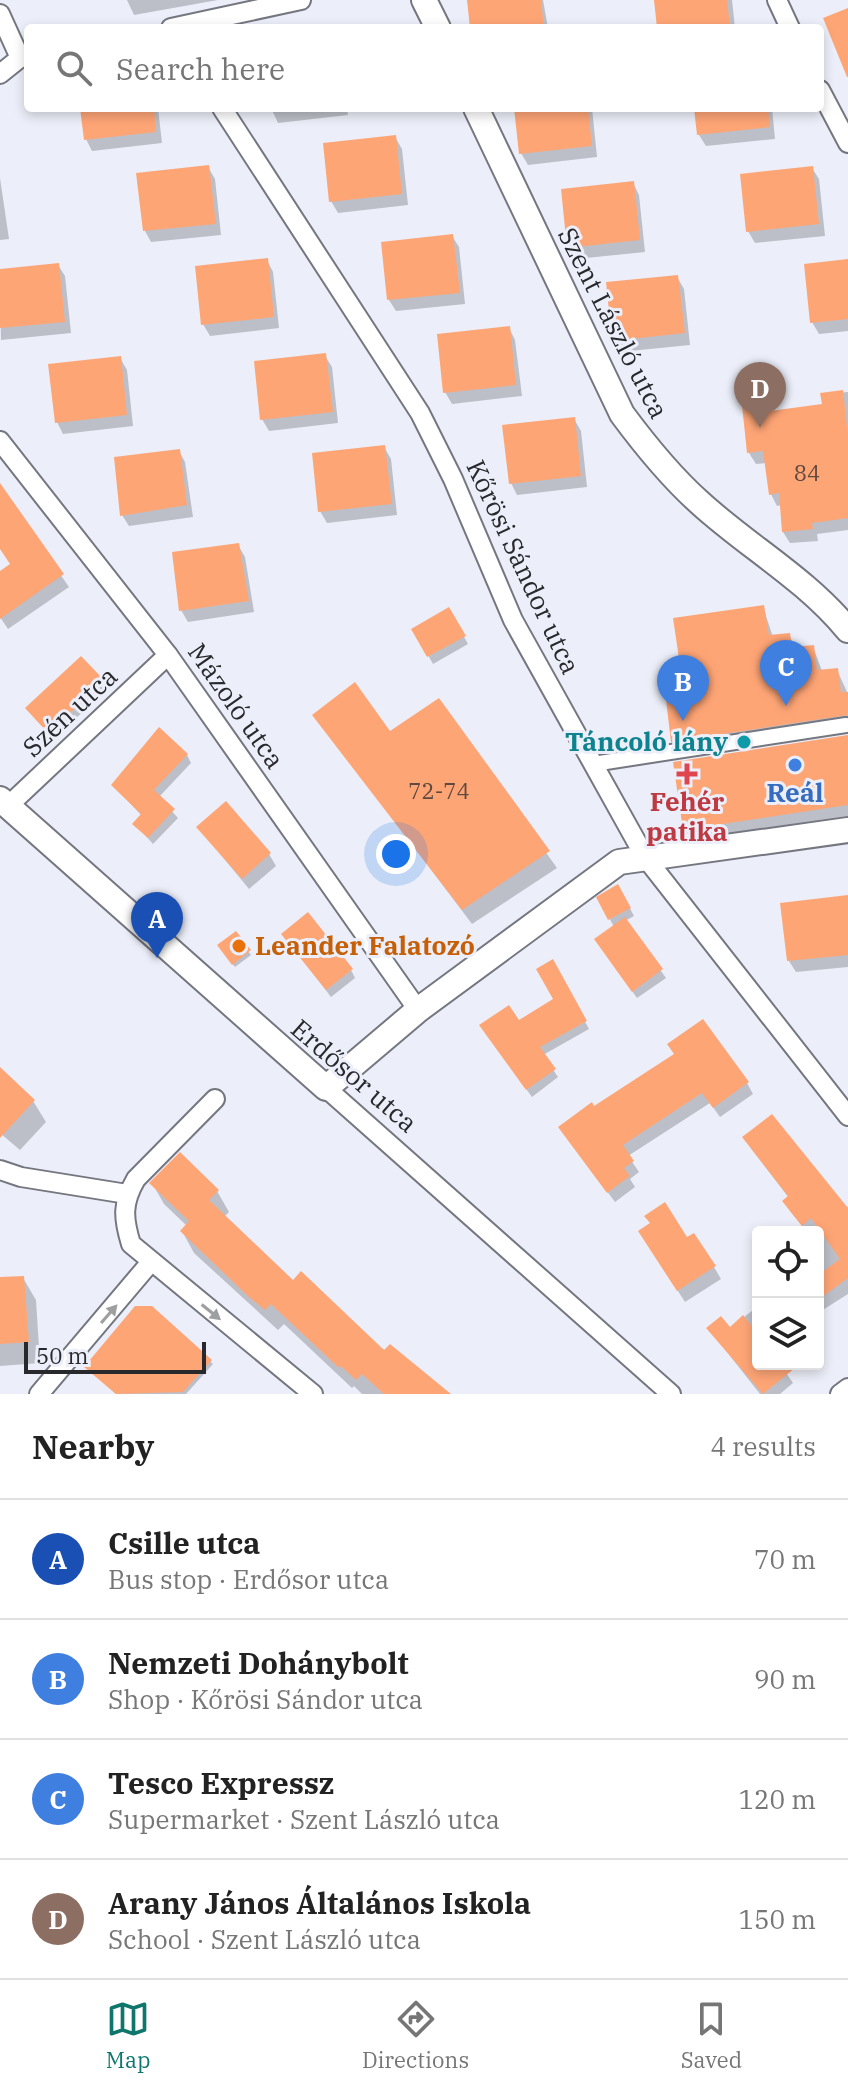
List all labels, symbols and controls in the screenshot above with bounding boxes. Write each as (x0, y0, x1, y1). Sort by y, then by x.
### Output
search box (24, 24, 824, 112)
icon: search (52, 46, 96, 90)
text: Search here (116, 49, 285, 88)
street label: Szent László utca (551, 221, 677, 424)
pin: D (734, 362, 786, 428)
street label: Kőrösi Sándor utca (459, 454, 588, 679)
house number: 84 (794, 458, 820, 487)
street label: Mázoló utca (181, 636, 293, 775)
pin: C (760, 640, 812, 706)
pin: B (657, 655, 709, 721)
street label: Szén utca (15, 659, 124, 764)
place label: Táncoló lány (565, 724, 728, 758)
marker: Táncoló lány (735, 733, 753, 751)
marker: Reál (786, 756, 804, 774)
marker: Fehér patika (678, 765, 696, 783)
place label: Reál (767, 775, 823, 809)
house number: 72-74 (408, 776, 470, 805)
place label: Fehér patika (646, 784, 728, 848)
your location (376, 834, 416, 874)
pin: A (131, 892, 183, 958)
place label: Leander Falatozó (255, 928, 475, 962)
marker: Leander Falatozó (230, 937, 248, 955)
street label: Erdősor utca (284, 1011, 425, 1139)
map controls (752, 1226, 824, 1370)
button: locate (752, 1226, 824, 1298)
button: layers (752, 1298, 824, 1370)
one-way arrow (201, 1303, 221, 1319)
one-way arrow (100, 1305, 117, 1325)
scale bar (24, 1338, 206, 1374)
text: 50 m (36, 1341, 88, 1370)
text: Nearby (32, 1424, 154, 1468)
text: 4 results (710, 1429, 816, 1463)
text: Csille utca (108, 1523, 260, 1562)
text: A (49, 1542, 67, 1576)
text: 70 m (754, 1542, 816, 1576)
text: Bus stop · Erdősor utca (108, 1562, 389, 1596)
text: Nemzeti Dohánybolt (108, 1643, 409, 1682)
text: B (49, 1662, 67, 1696)
text: 90 m (754, 1662, 816, 1696)
text: Shop · Kőrösi Sándor utca (108, 1682, 423, 1716)
text: Tesco Expressz (108, 1763, 334, 1802)
text: C (49, 1782, 67, 1816)
text: 120 m (738, 1782, 816, 1816)
text: Supermarket · Szent László utca (108, 1802, 500, 1836)
text: Arany János Általános Iskola (108, 1883, 531, 1922)
text: D (48, 1902, 68, 1936)
text: 150 m (738, 1902, 816, 1936)
text: School · Szent László utca (108, 1922, 421, 1956)
tab: Map (106, 1997, 150, 2074)
tab: Directions (362, 1997, 469, 2074)
tab: Saved (681, 1997, 742, 2074)

